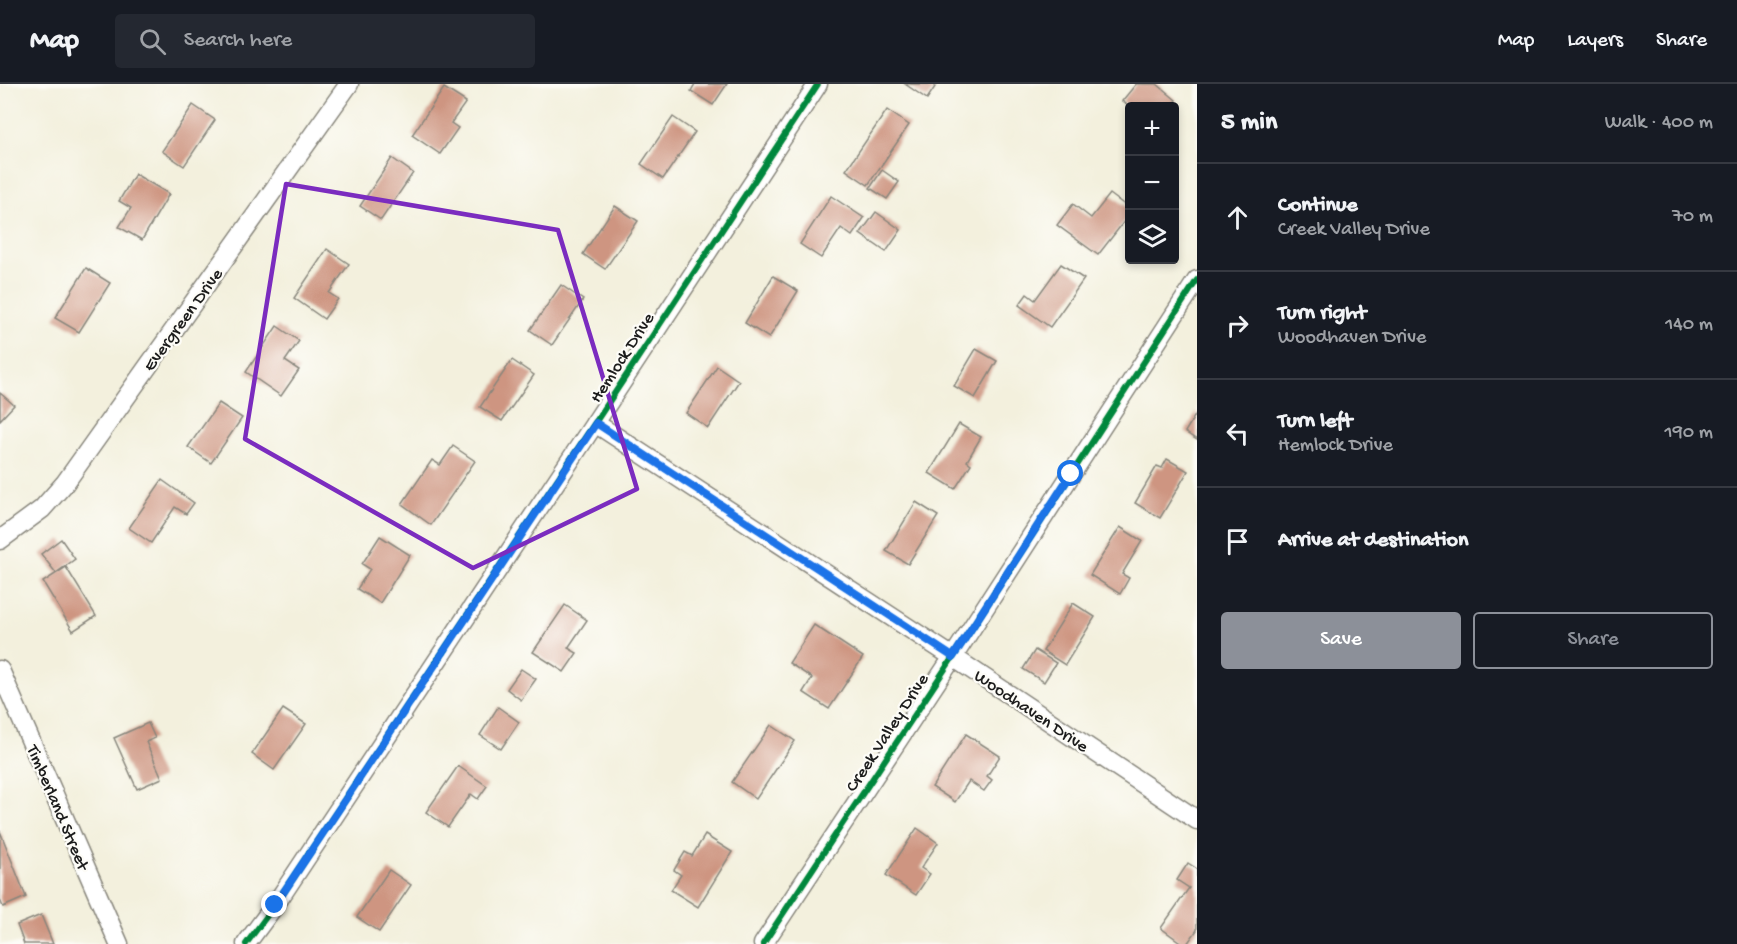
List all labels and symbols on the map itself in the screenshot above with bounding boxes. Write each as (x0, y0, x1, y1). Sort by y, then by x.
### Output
street label: Evergreen Drive (140, 264, 229, 376)
street label: Hemlock Drive (586, 309, 660, 407)
route start (1057, 460, 1083, 486)
street label: Woodhaven Drive (969, 666, 1092, 758)
street label: Creek Valley Drive (842, 670, 934, 796)
street label: Timberland Street (20, 741, 93, 875)
route end (261, 891, 287, 917)

